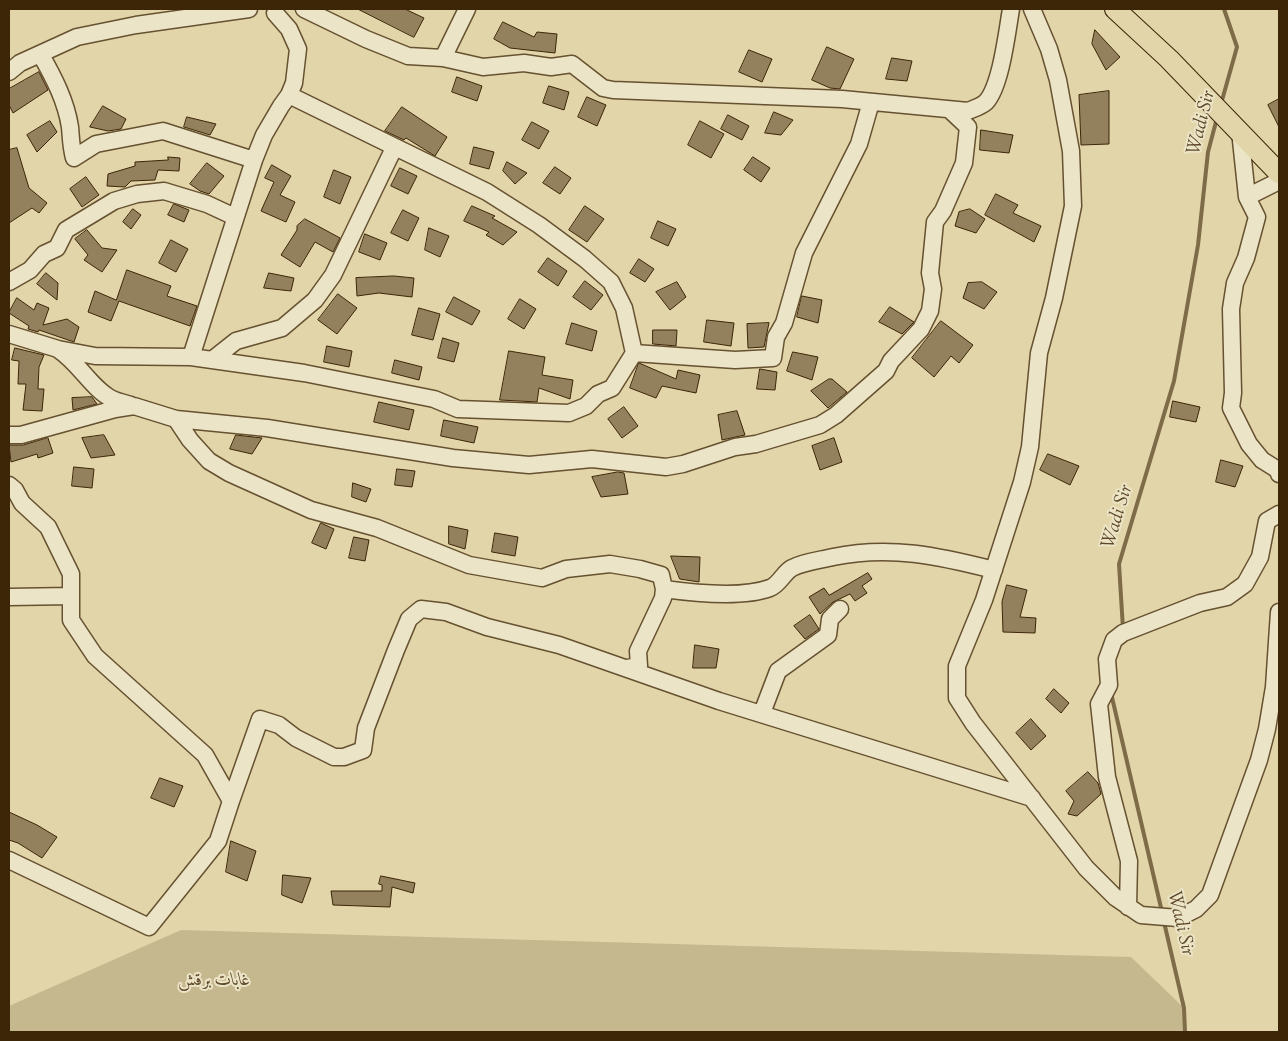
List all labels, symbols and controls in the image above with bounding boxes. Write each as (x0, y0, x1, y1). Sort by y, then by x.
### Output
water label: Wadi Sir (1184, 89, 1222, 157)
water label: Wadi Sir (1099, 482, 1139, 552)
water label: Wadi Sir (1161, 890, 1197, 958)
park label: غابات برقش (178, 971, 250, 993)

